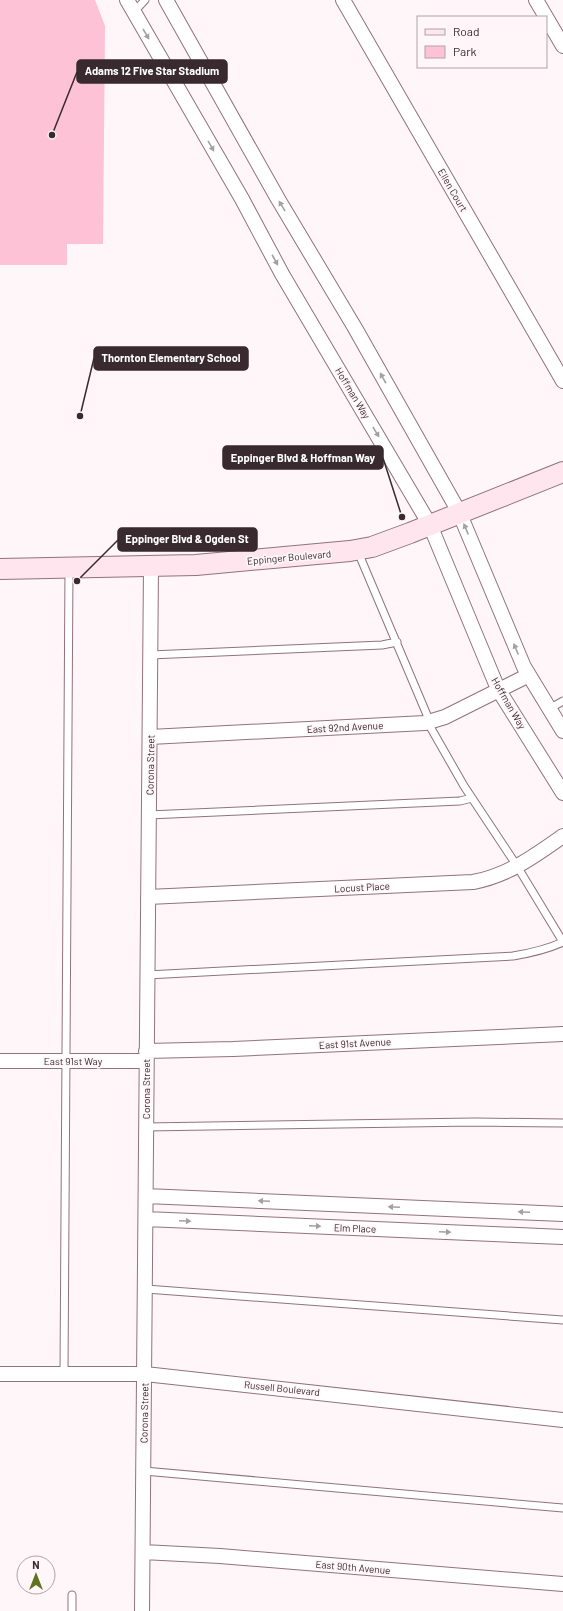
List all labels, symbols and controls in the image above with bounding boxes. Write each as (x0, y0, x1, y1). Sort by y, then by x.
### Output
legend (417, 16, 547, 68)
text: Road (453, 24, 480, 38)
one-way arrow (143, 28, 150, 40)
text: Park (453, 44, 477, 58)
callout: Adams 12 Five Star Stadium (77, 60, 227, 83)
text: Adams 12 Five Star Stadium (85, 64, 219, 77)
one-way arrow (208, 140, 215, 152)
street label: Ellen Court (436, 166, 470, 214)
one-way arrow (278, 200, 285, 212)
one-way arrow (271, 254, 278, 266)
callout: Thornton Elementary School (94, 347, 248, 370)
text: Thornton Elementary School (102, 351, 241, 364)
street label: Hoffman Way (333, 365, 373, 421)
one-way arrow (380, 372, 387, 384)
one-way arrow (373, 426, 380, 438)
callout: Eppinger Blvd & Hoffman Way (223, 446, 383, 469)
text: Eppinger Blvd & Hoffman Way (231, 451, 376, 464)
one-way arrow (463, 523, 469, 534)
callout: Eppinger Blvd & Ogden St (118, 528, 257, 551)
text: Eppinger Blvd & Ogden St (125, 532, 249, 545)
street label: Eppinger Boulevard (246, 547, 332, 567)
one-way arrow (513, 642, 519, 654)
street label: Hoffman Way (489, 675, 529, 731)
street label: East 92nd Avenue (306, 719, 384, 735)
street label: Corona Street (143, 734, 157, 795)
street label: Locust Place (334, 880, 390, 894)
street label: East 91st Avenue (319, 1035, 391, 1051)
street label: East 91st Way (44, 1055, 103, 1067)
street label: Corona Street (140, 1058, 152, 1119)
one-way arrow (257, 1198, 270, 1204)
one-way arrow (388, 1203, 400, 1210)
one-way arrow (517, 1209, 530, 1215)
one-way arrow (179, 1218, 192, 1224)
street label: Elm Place (334, 1221, 376, 1235)
one-way arrow (309, 1223, 321, 1230)
one-way arrow (439, 1228, 451, 1235)
street label: Russell Boulevard (243, 1378, 321, 1398)
street label: Corona Street (137, 1382, 151, 1443)
north arrow (16, 1555, 56, 1595)
text: N (32, 1558, 40, 1571)
street label: East 90th Avenue (315, 1558, 391, 1576)

